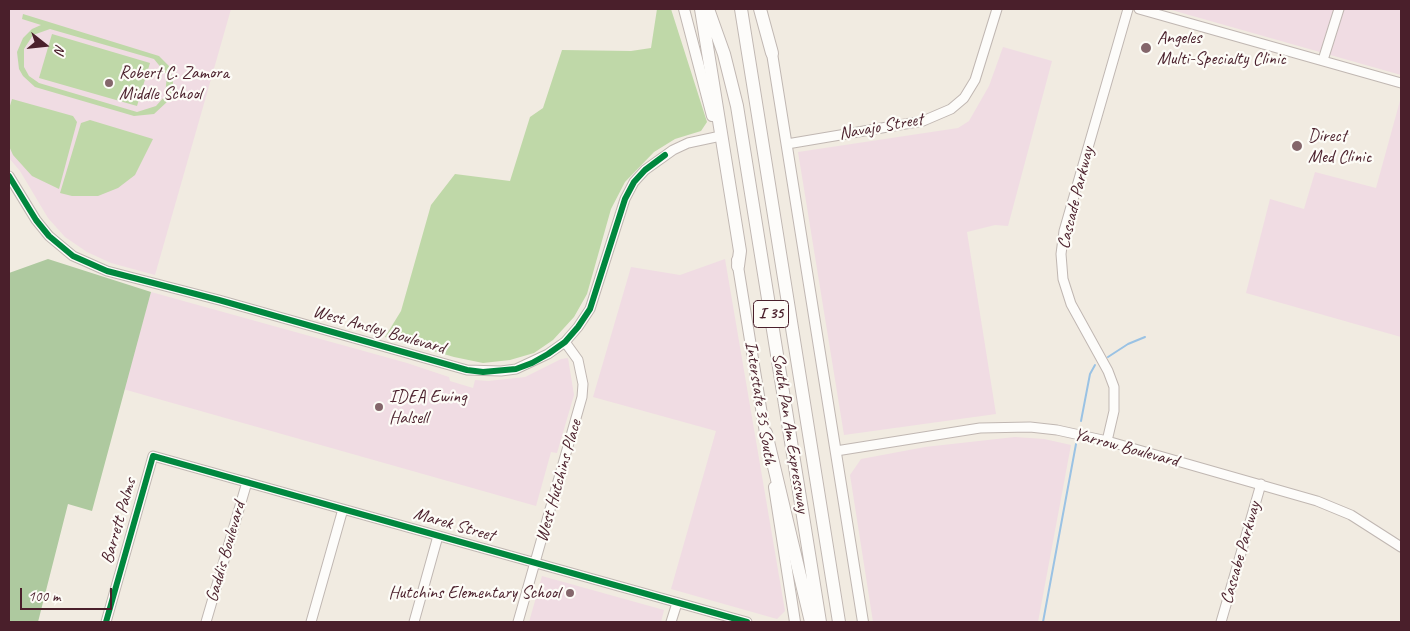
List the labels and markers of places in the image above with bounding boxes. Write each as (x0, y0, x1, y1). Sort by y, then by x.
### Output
place label: Angeles Multi-Specialty Clinic (1157, 27, 1286, 70)
marker: Angeles Multi-Specialty Clinic (1139, 41, 1153, 55)
place label: Robert C. Zamora Middle School (119, 62, 229, 104)
marker: Robert C. Zamora Middle School (103, 77, 115, 89)
place label: Direct Med Clinic (1308, 125, 1371, 168)
marker: Direct Med Clinic (1290, 139, 1304, 153)
place label: IDEA Ewing Halsell (389, 386, 467, 428)
marker: IDEA Ewing Halsell (373, 401, 385, 413)
place label: Hutchins Elementary School (388, 582, 560, 604)
marker: Hutchins Elementary School (564, 587, 576, 599)

